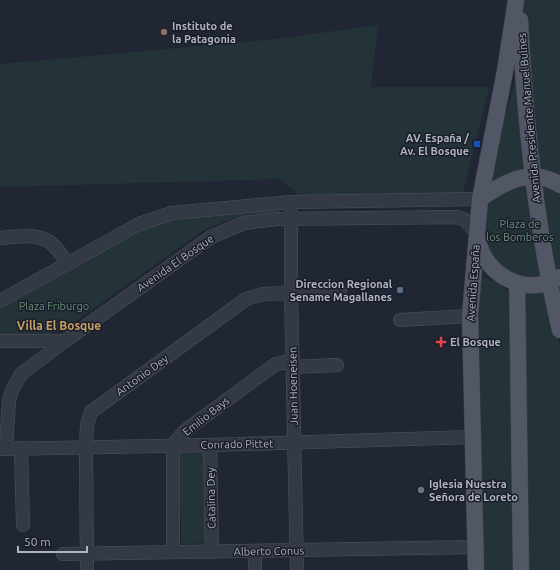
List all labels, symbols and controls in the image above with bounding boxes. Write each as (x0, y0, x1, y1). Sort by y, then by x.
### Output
place label: Instituto de la Patagonia (172, 20, 236, 45)
marker: Instituto de la Patagonia (159, 27, 169, 37)
street label: Avenida Presidente Manuel Bulnes (516, 32, 542, 203)
place label: AV. España / Av. El Bosque (400, 132, 469, 157)
marker: AV. España / Av. El Bosque (472, 139, 482, 149)
park label: Plaza de los Bomberos (486, 218, 554, 243)
street label: Avenida El Bosque (134, 232, 216, 294)
street label: Avenida España (464, 244, 482, 322)
place label: Direccion Regional Sename Magallanes (290, 278, 393, 303)
marker: Direccion Regional Sename Magallanes (395, 285, 405, 295)
park label: Plaza Friburgo (19, 300, 89, 312)
district label: Villa El Bosque (17, 319, 101, 332)
marker: El Bosque (435, 336, 447, 348)
place label: El Bosque (450, 336, 501, 348)
street label: Juan Hoeneisen (286, 347, 300, 425)
street label: Antonio Dey (114, 352, 171, 398)
street label: Emilio Bays (180, 394, 232, 438)
street label: Conrado Pittet (200, 437, 274, 451)
street label: Catalina Dey (204, 466, 218, 529)
place label: Iglesia Nuestra Señora de Loreto (429, 478, 518, 503)
marker: Iglesia Nuestra Señora de Loreto (416, 485, 426, 495)
scale bar (18, 528, 87, 554)
text: 50 m (24, 535, 51, 548)
street label: Alberto Conus (234, 544, 305, 558)

